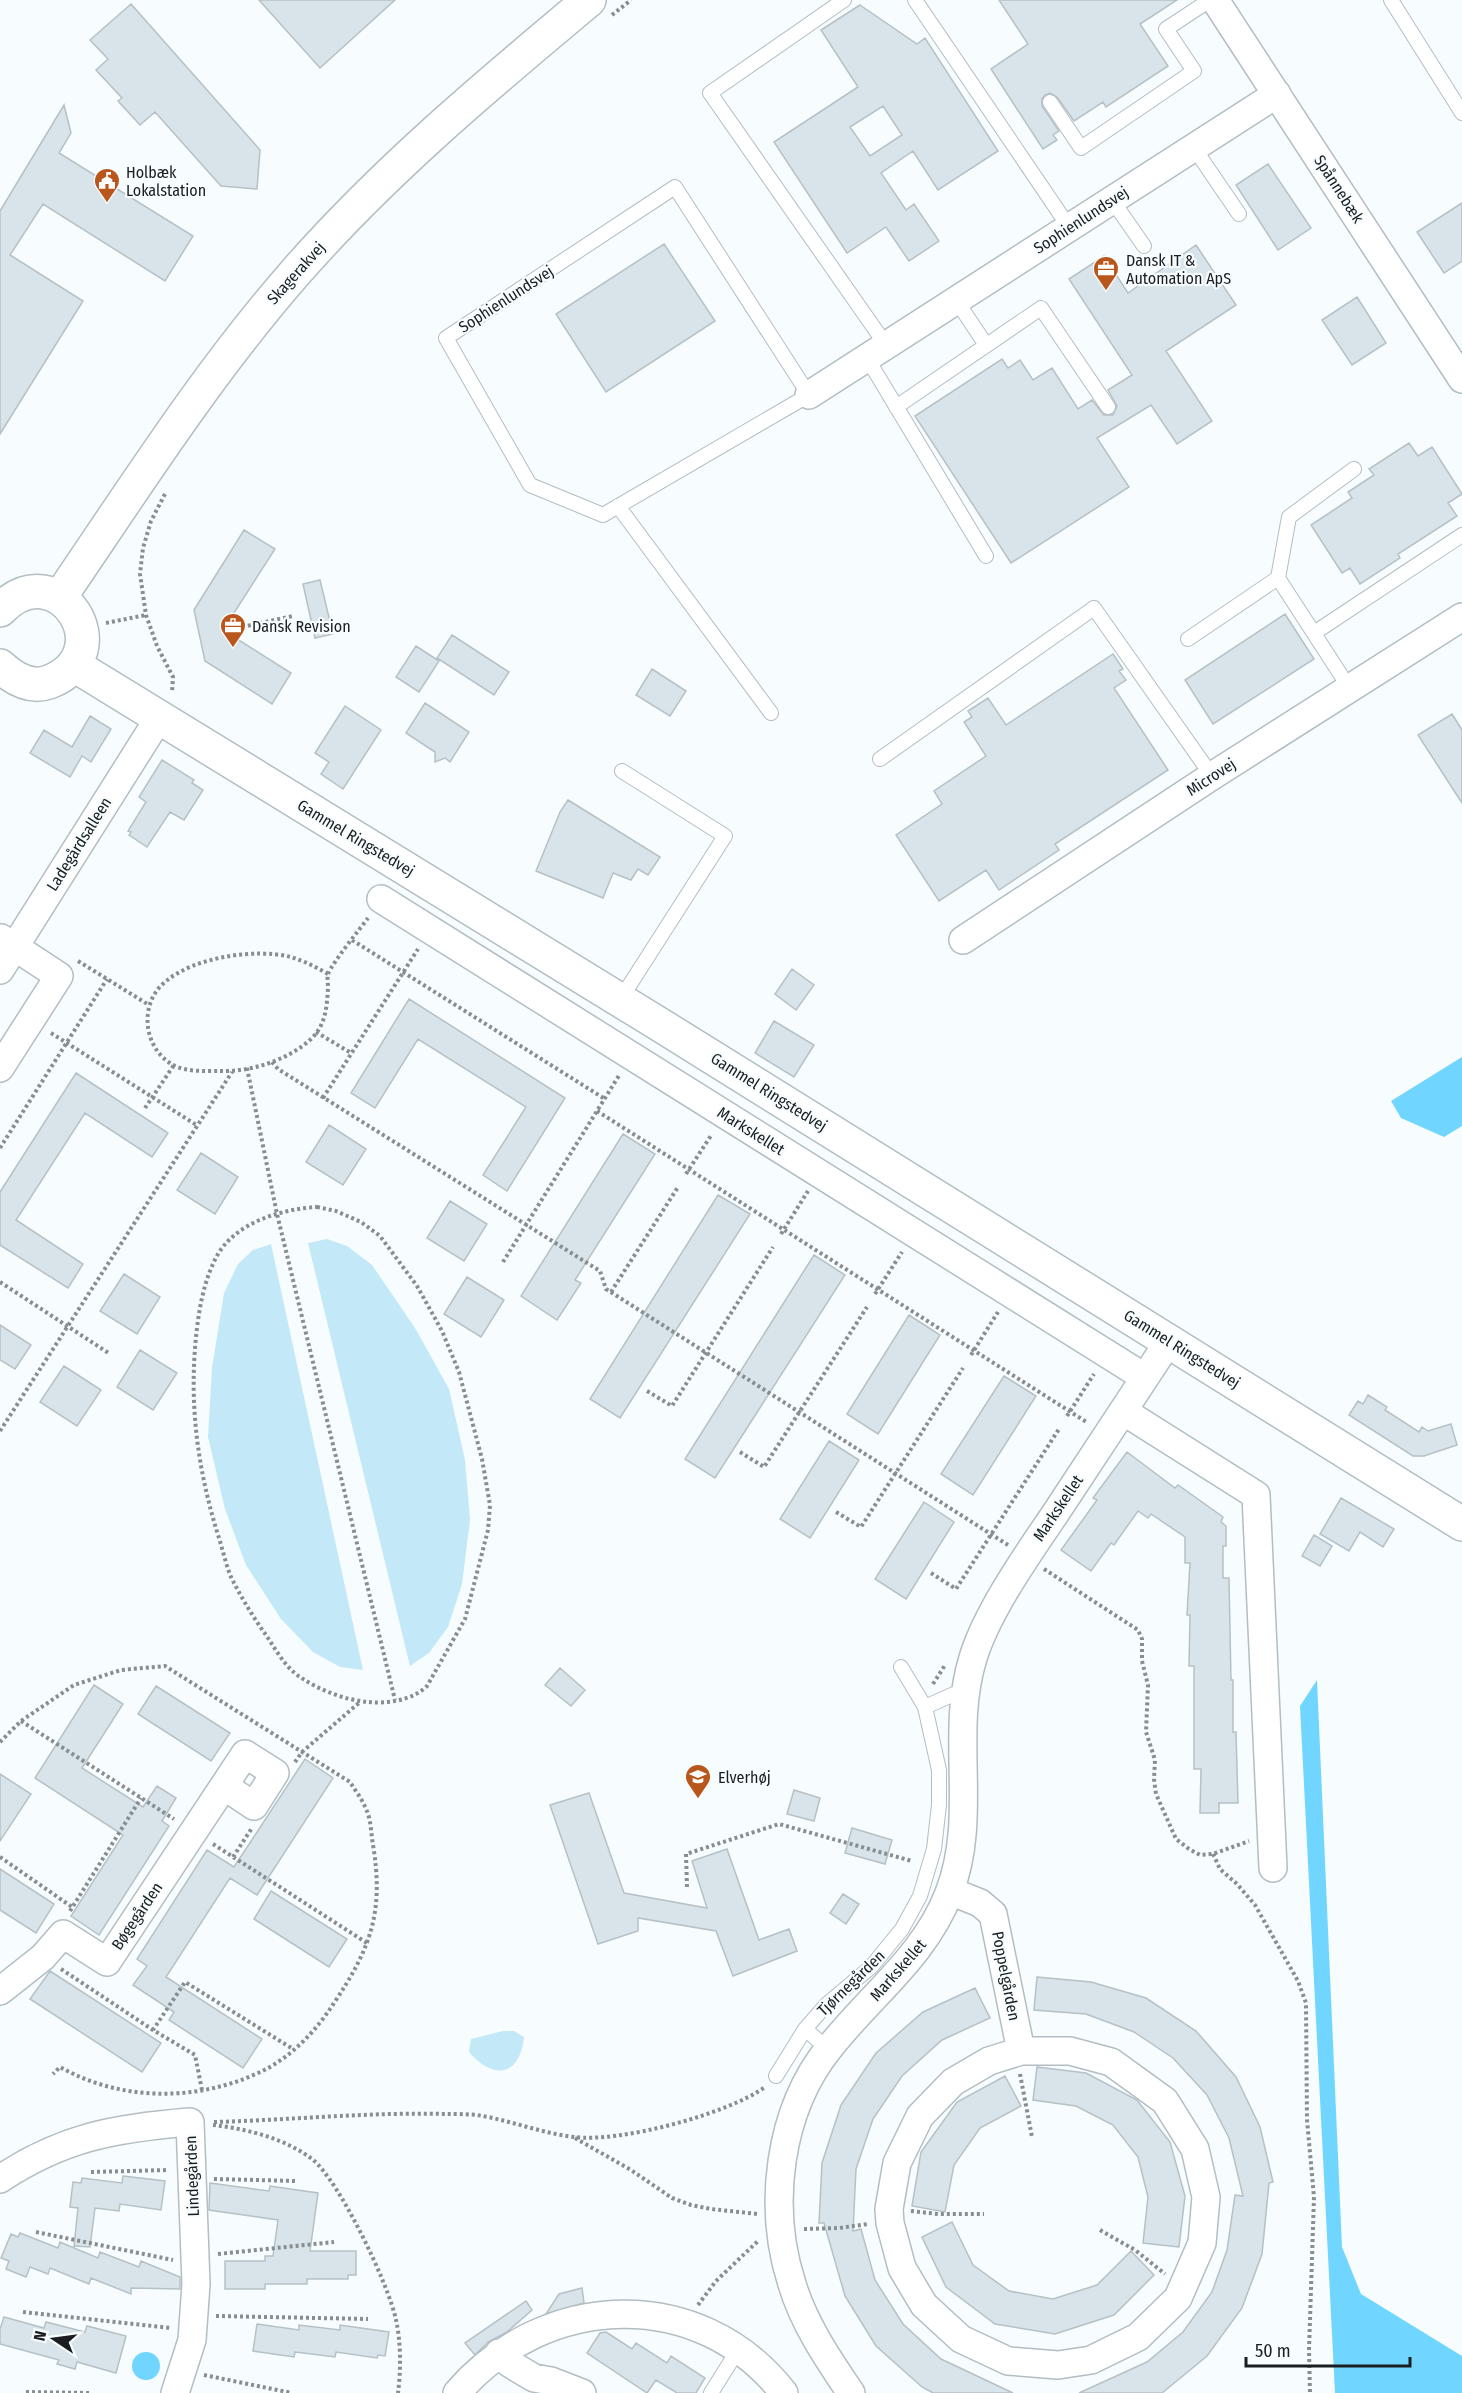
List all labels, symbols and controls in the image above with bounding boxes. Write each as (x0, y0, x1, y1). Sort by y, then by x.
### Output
street label: Spånnebæk (1310, 152, 1368, 227)
place label: Holbæk Lokalstation (126, 163, 206, 200)
public building icon: Holbæk Lokalstation (92, 166, 122, 204)
street label: Sophienlundsvej (1030, 182, 1132, 258)
street label: Skagerakvej (263, 238, 329, 308)
place label: Dansk IT & Automation ApS (1126, 251, 1231, 288)
office icon: Dansk IT & Automation ApS (1091, 254, 1121, 292)
street label: Sophienlundsvej (455, 261, 557, 337)
office icon: Dansk Revision (218, 611, 248, 649)
place label: Dansk Revision (252, 617, 351, 636)
street label: Microvej (1183, 754, 1239, 800)
street label: Ladegårdsalleen (43, 794, 115, 894)
street label: Gammel Ringstedvej (294, 796, 418, 880)
street label: Gammel Ringstedvej (707, 1049, 831, 1135)
street label: Markskellet (714, 1103, 789, 1160)
street label: Gammel Ringstedvej (1120, 1306, 1244, 1392)
street label: Markskellet (1029, 1471, 1087, 1545)
school or university icon: Elverhøj (683, 1762, 713, 1800)
place label: Elverhøj (718, 1768, 771, 1787)
street label: Bøgegården (107, 1879, 167, 1953)
street label: Poppelgården (988, 1930, 1024, 2022)
street label: Markskellet (866, 1935, 931, 2005)
street label: Tjørnegården (813, 1946, 889, 2020)
street label: Lindegården (181, 2135, 203, 2217)
north arrow (24, 2309, 84, 2369)
text: N (30, 2329, 50, 2343)
scale bar (1246, 2330, 1410, 2368)
text: 50 m (1255, 2340, 1291, 2362)

